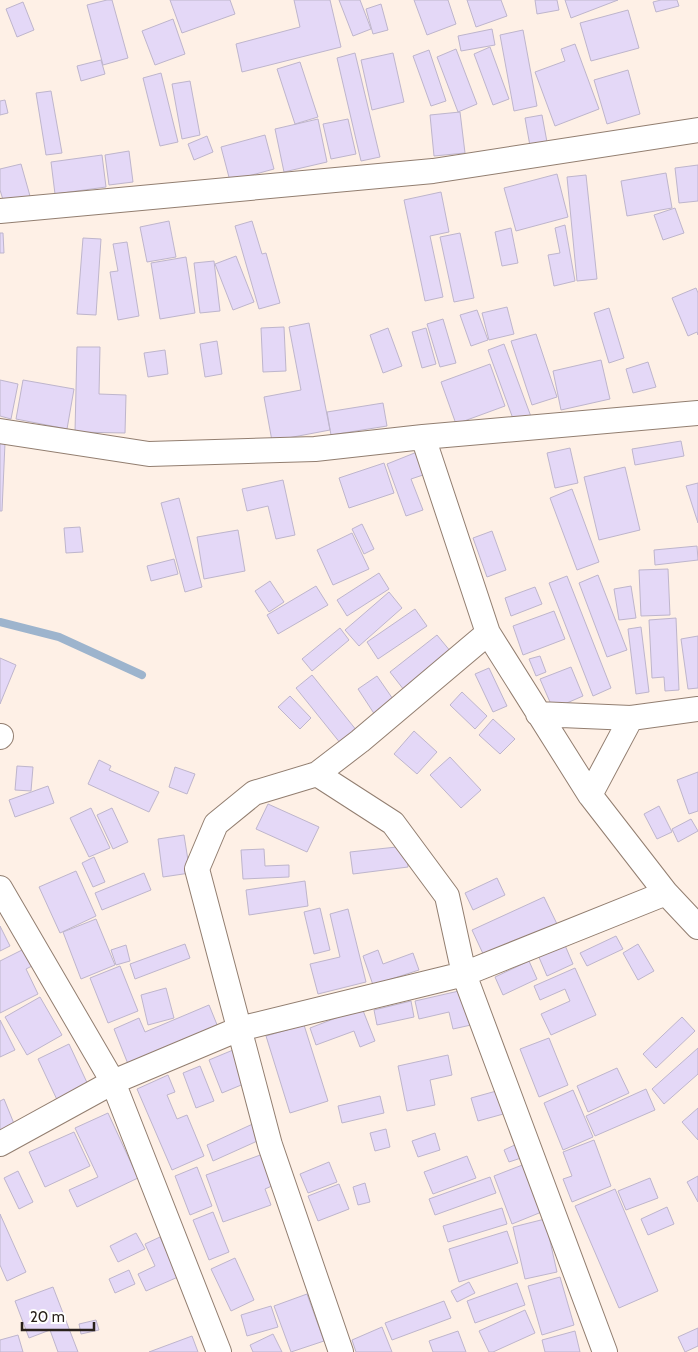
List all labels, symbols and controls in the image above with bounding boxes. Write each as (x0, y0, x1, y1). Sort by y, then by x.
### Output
scale bar (22, 1300, 95, 1332)
text: 20 m (30, 1308, 65, 1326)

